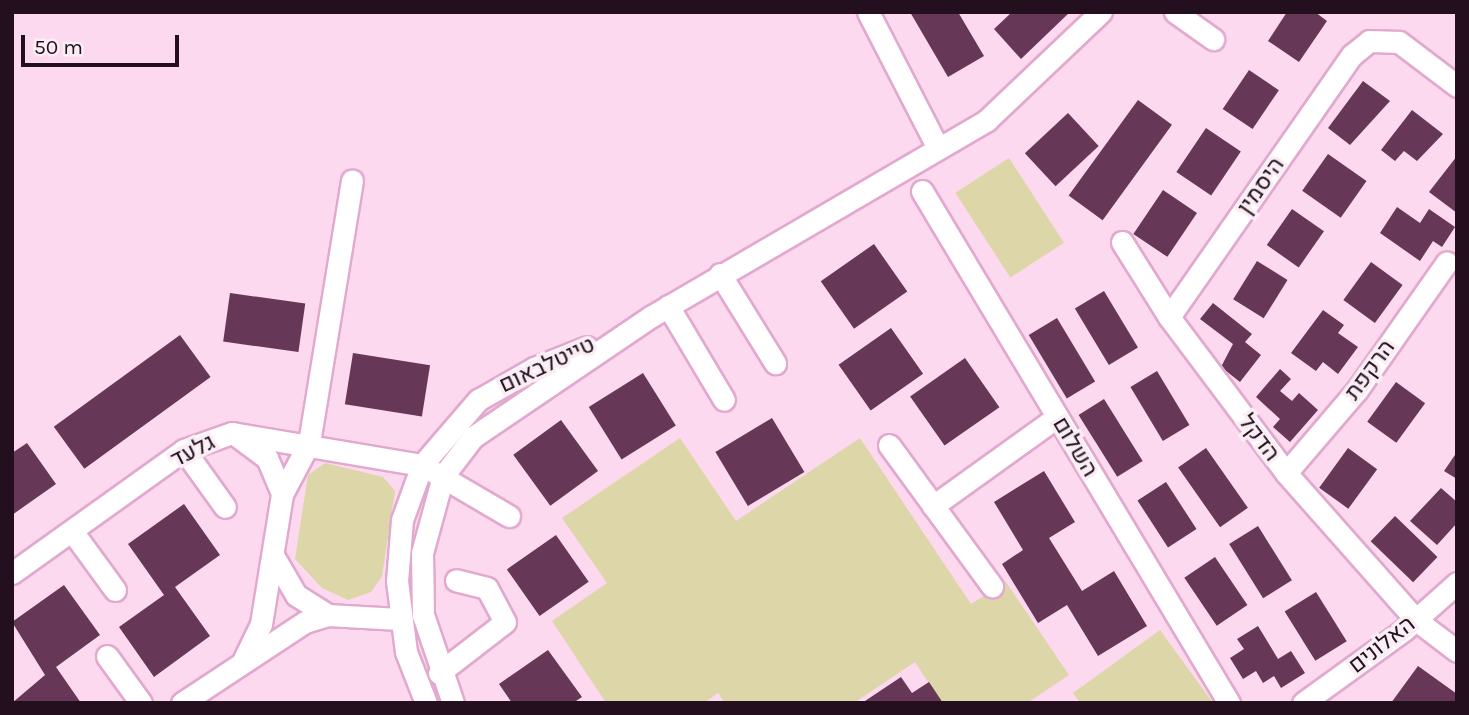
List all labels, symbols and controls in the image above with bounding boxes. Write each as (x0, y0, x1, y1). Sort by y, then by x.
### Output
scale bar (24, 21, 182, 65)
text: 50 m (34, 35, 83, 59)
street label: היסמין (1232, 152, 1290, 220)
street label: טייטלבאום (495, 331, 599, 399)
street label: הרקפת (1339, 334, 1401, 406)
street label: הדקל (1232, 409, 1286, 467)
street label: השלום (1046, 412, 1104, 482)
street label: גלעד (166, 428, 220, 474)
street label: האלונים (1343, 610, 1421, 680)

